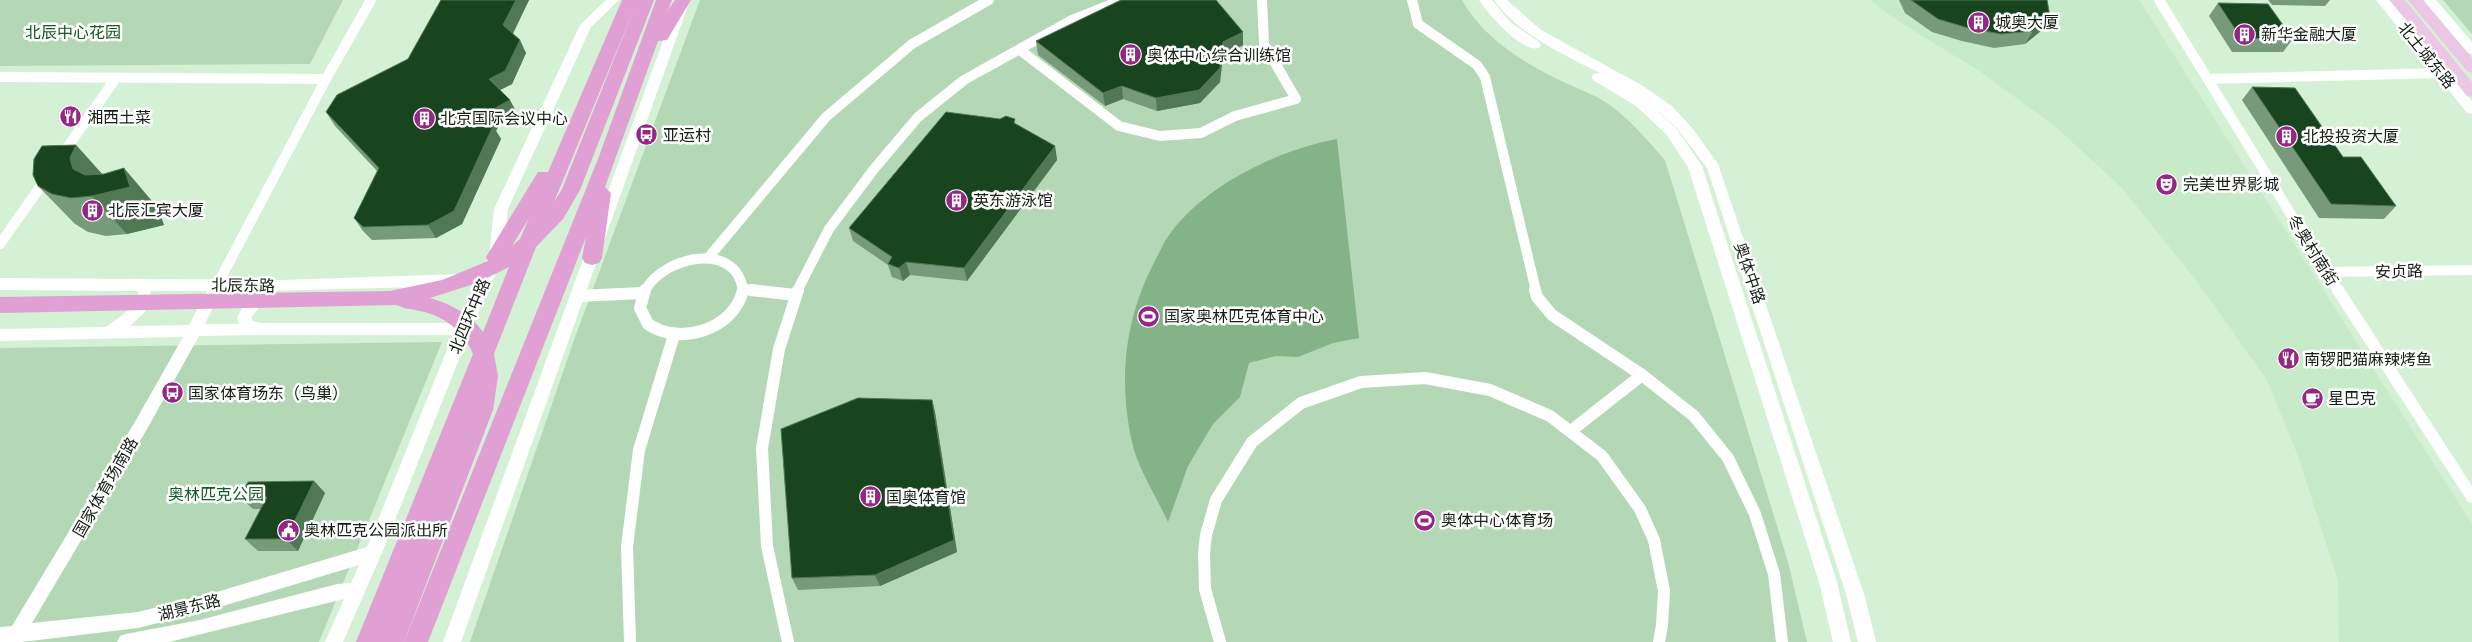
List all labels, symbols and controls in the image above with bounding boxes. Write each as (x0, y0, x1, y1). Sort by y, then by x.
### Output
building icon: 城奥大厦 (1967, 10, 1991, 34)
place label: 城奥大厦 (1995, 13, 2059, 32)
street label: 北土城东路 (2394, 18, 2459, 92)
building icon: 新华金融大厦 (2233, 22, 2257, 46)
park label: 北辰中心花园 (25, 23, 121, 42)
place label: 新华金融大厦 (2261, 25, 2357, 44)
building icon: 奥体中心综合训练馆 (1119, 43, 1143, 67)
place label: 奥体中心综合训练馆 (1147, 46, 1291, 65)
restaurant icon: 湘西土菜 (59, 105, 83, 129)
building icon: 北京国际会议中心 (412, 106, 436, 130)
place label: 湘西土菜 (87, 108, 151, 127)
place label: 北京国际会议中心 (440, 109, 568, 128)
bus stop icon: 亚运村 (635, 123, 659, 147)
building icon: 北投投资大厦 (2275, 124, 2299, 148)
place label: 亚运村 (663, 126, 711, 145)
place label: 北投投资大厦 (2303, 127, 2399, 146)
theatre icon: 完美世界影城 (2155, 172, 2179, 196)
place label: 完美世界影城 (2183, 175, 2279, 194)
building icon: 英东游泳馆 (945, 188, 969, 212)
place label: 英东游泳馆 (973, 191, 1053, 210)
building icon: 北辰汇宾大厦 (80, 198, 104, 222)
place label: 北辰汇宾大厦 (108, 201, 204, 220)
street label: 冬奥村南街 (2283, 211, 2342, 289)
street label: 奥体中路 (1730, 240, 1769, 307)
street label: 安贞路 (2375, 262, 2423, 281)
street label: 北辰东路 (211, 275, 275, 296)
street label: 北四环中路 (445, 276, 494, 357)
sports icon: 国家奥林匹克体育中心 (1136, 304, 1160, 328)
place label: 国家奥林匹克体育中心 (1164, 307, 1324, 326)
restaurant icon: 南锣肥猫麻辣烤鱼 (2276, 347, 2300, 371)
place label: 南锣肥猫麻辣烤鱼 (2304, 350, 2432, 369)
bus stop icon: 国家体育场东（鸟巢） (160, 381, 184, 405)
place label: 国家体育场东（鸟巢） (188, 384, 348, 403)
cafe icon: 星巴克 (2300, 386, 2324, 410)
place label: 星巴克 (2328, 389, 2376, 408)
street label: 国家体育场南路 (69, 434, 142, 541)
park label: 奥林匹克公园 (168, 485, 264, 504)
building icon: 国奥体育馆 (858, 485, 882, 509)
place label: 国奥体育馆 (886, 488, 966, 507)
sports icon: 奥体中心体育场 (1413, 508, 1437, 532)
place label: 奥体中心体育场 (1441, 511, 1553, 530)
public building icon: 奥林匹克公园派出所 (276, 518, 300, 542)
place label: 奥林匹克公园派出所 (304, 521, 448, 540)
street label: 湖景东路 (156, 591, 222, 624)

